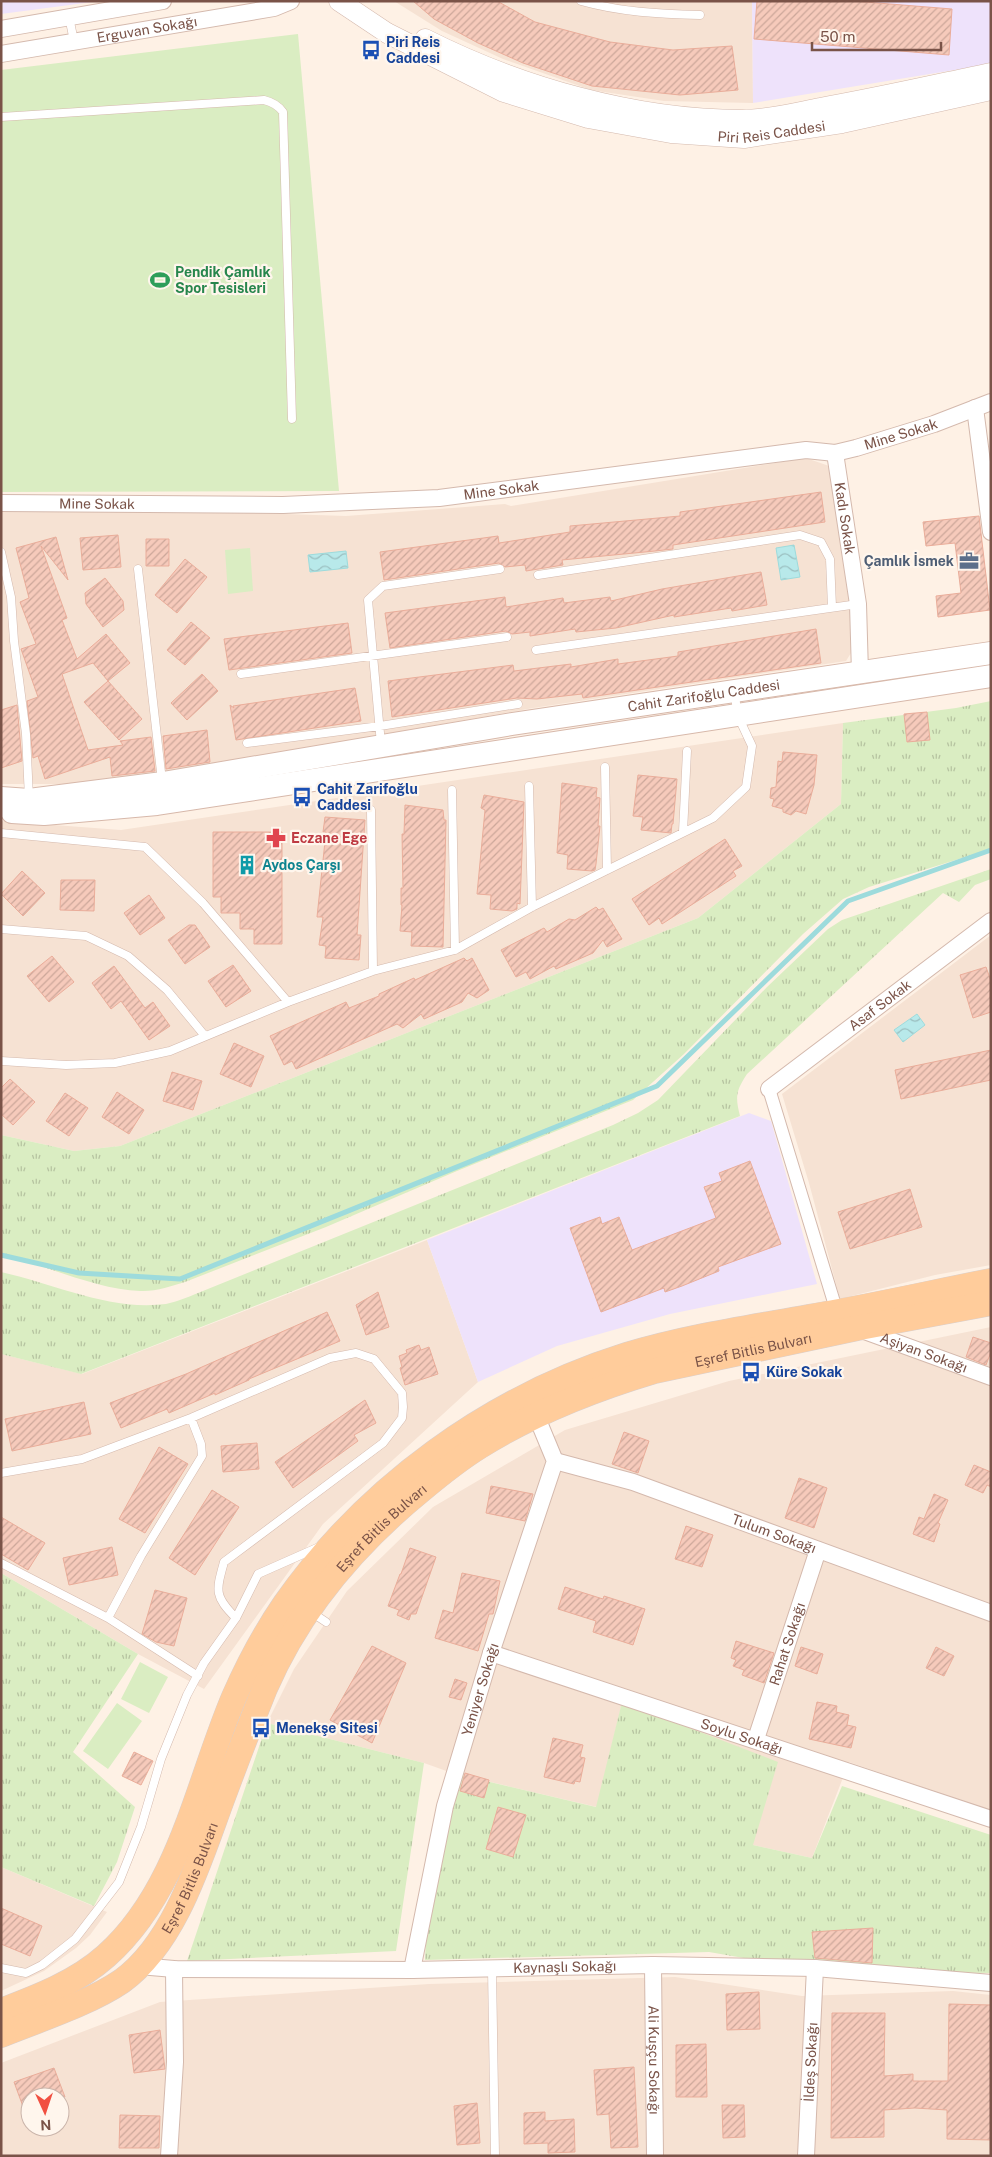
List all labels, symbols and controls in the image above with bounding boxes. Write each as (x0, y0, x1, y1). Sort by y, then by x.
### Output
street label: Erguvan Sokağı (96, 13, 198, 46)
scale bar (812, 20, 941, 52)
text: 50 m (820, 28, 855, 45)
place label: Piri Reis Caddesi (386, 34, 440, 66)
bus stop icon: Piri Reis Caddesi (360, 39, 382, 61)
street label: Piri Reis Caddesi (717, 118, 826, 146)
place label: Pendik Çamlık Spor Tesisleri (175, 264, 271, 296)
sports icon: Pendik Çamlık Spor Tesisleri (149, 269, 171, 291)
street label: Mine Sokak (862, 415, 940, 453)
street label: Mine Sokak (463, 477, 540, 503)
street label: Kadı Sokak (832, 481, 858, 556)
street label: Mine Sokak (59, 495, 135, 512)
office icon: Çamlık İsmek (958, 550, 980, 572)
place label: Çamlık İsmek (864, 552, 954, 569)
street label: Cahit Zarifoğlu Caddesi (627, 676, 781, 715)
place label: Cahit Zarifoğlu Caddesi (317, 781, 418, 813)
bus stop icon: Cahit Zarifoğlu Caddesi (291, 786, 313, 808)
pharmacy icon: Eczane Ege (265, 827, 287, 849)
place label: Eczane Ege (291, 830, 367, 846)
building icon: Aydos Çarşı (236, 854, 258, 876)
place label: Aydos Çarşı (262, 857, 340, 873)
street label: Asaf Sokak (846, 976, 914, 1034)
street label: Aşiyan Sokağı (878, 1329, 970, 1376)
street label: Eşref Bitlis Bulvarı (693, 1330, 813, 1370)
bus stop icon: Küre Sokak (740, 1361, 762, 1383)
place label: Küre Sokak (766, 1364, 842, 1380)
street label: Eşref Bitlis Bulvarı (333, 1481, 430, 1575)
street label: Tulum Sokağı (730, 1511, 818, 1556)
street label: Rahat Sokağı (766, 1600, 808, 1687)
street label: Yeniyer Sokağı (459, 1641, 502, 1738)
street label: Soylu Sokağı (699, 1715, 784, 1757)
bus stop icon: Menekşe Sitesi (250, 1717, 272, 1739)
place label: Menekşe Sitesi (276, 1720, 378, 1736)
street label: Eşref Bitlis Bulvarı (158, 1821, 221, 1936)
street label: Kaynaşlı Sokağı (513, 1958, 617, 1976)
street label: Ali Kuşçu Sokağı (645, 2005, 663, 2115)
street label: İldeş Sokağı (799, 2022, 820, 2102)
north arrow (20, 2087, 70, 2137)
text: N (40, 2117, 52, 2133)

